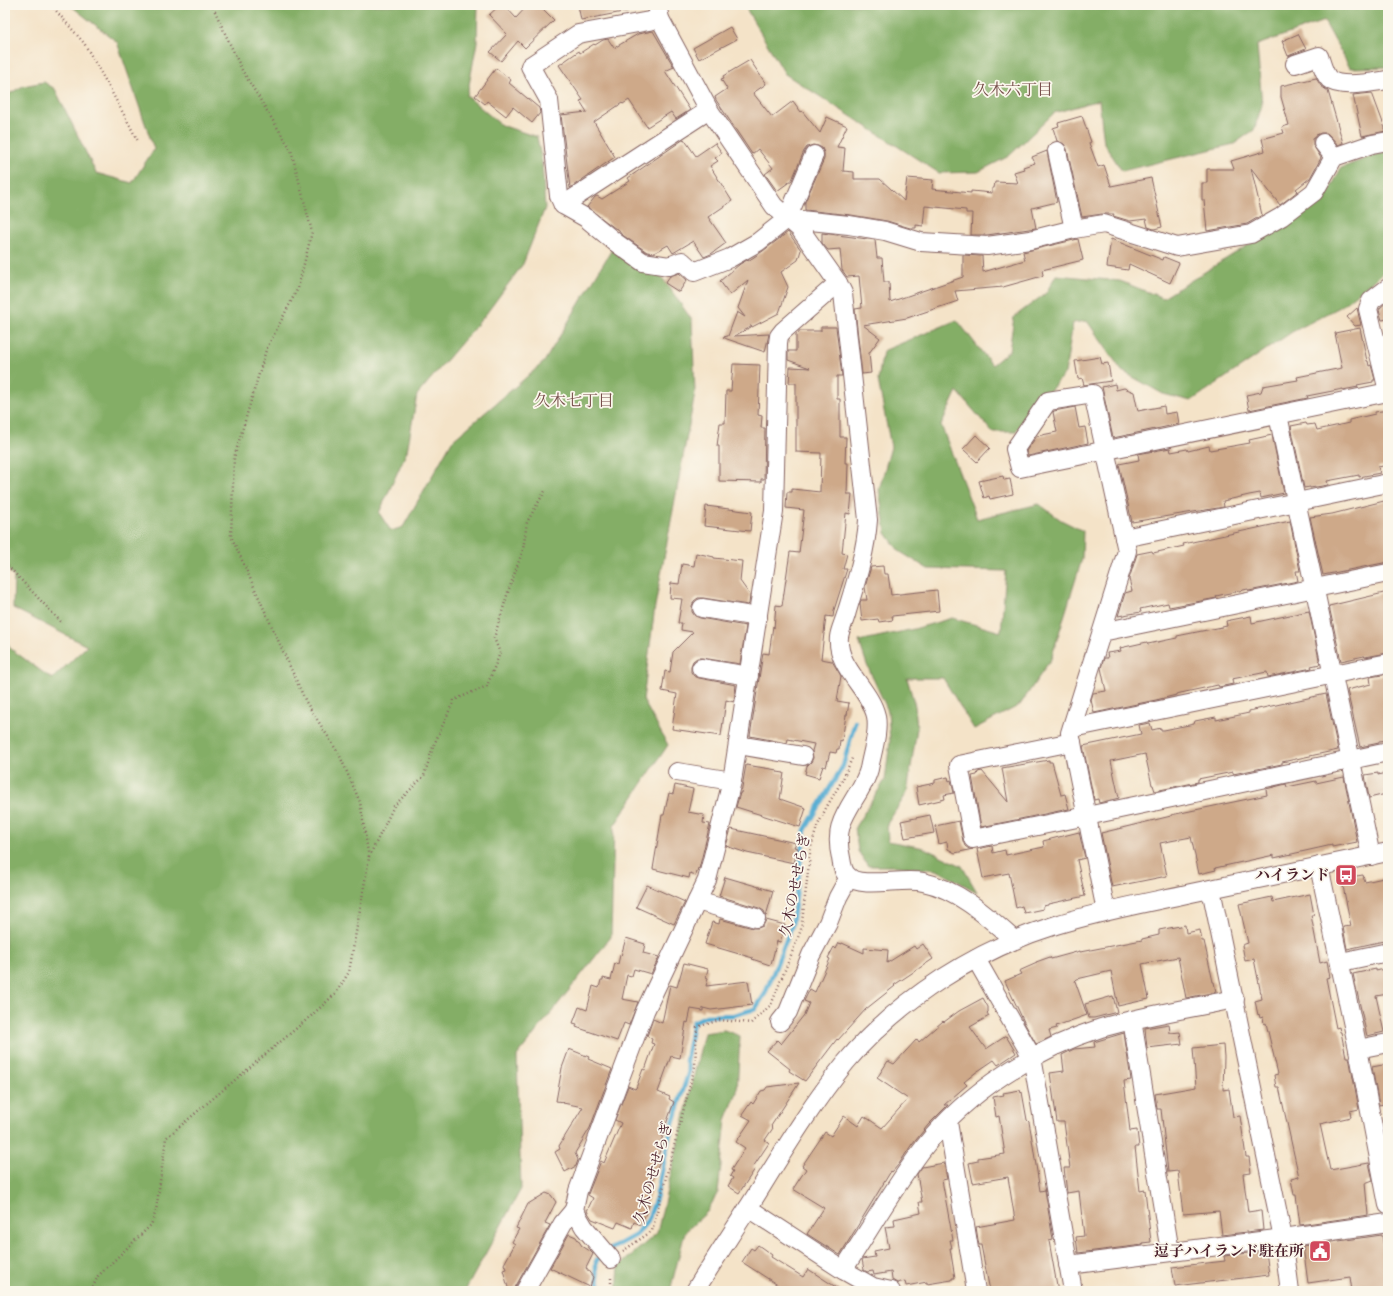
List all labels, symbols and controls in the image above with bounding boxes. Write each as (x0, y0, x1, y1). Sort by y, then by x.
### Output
district label: 久木六丁目 (973, 81, 1053, 101)
district label: 久木七丁目 (534, 392, 614, 412)
street label: 久木のせせらぎ (776, 832, 815, 938)
bus stop icon: ハイランド (1333, 862, 1359, 888)
place label: ハイランド (1255, 866, 1330, 885)
street label: 久木のせせらぎ (630, 1120, 677, 1226)
public building icon: 逗子ハイランド駐在所 (1307, 1238, 1333, 1264)
place label: 逗子ハイランド駐在所 (1154, 1242, 1304, 1261)

